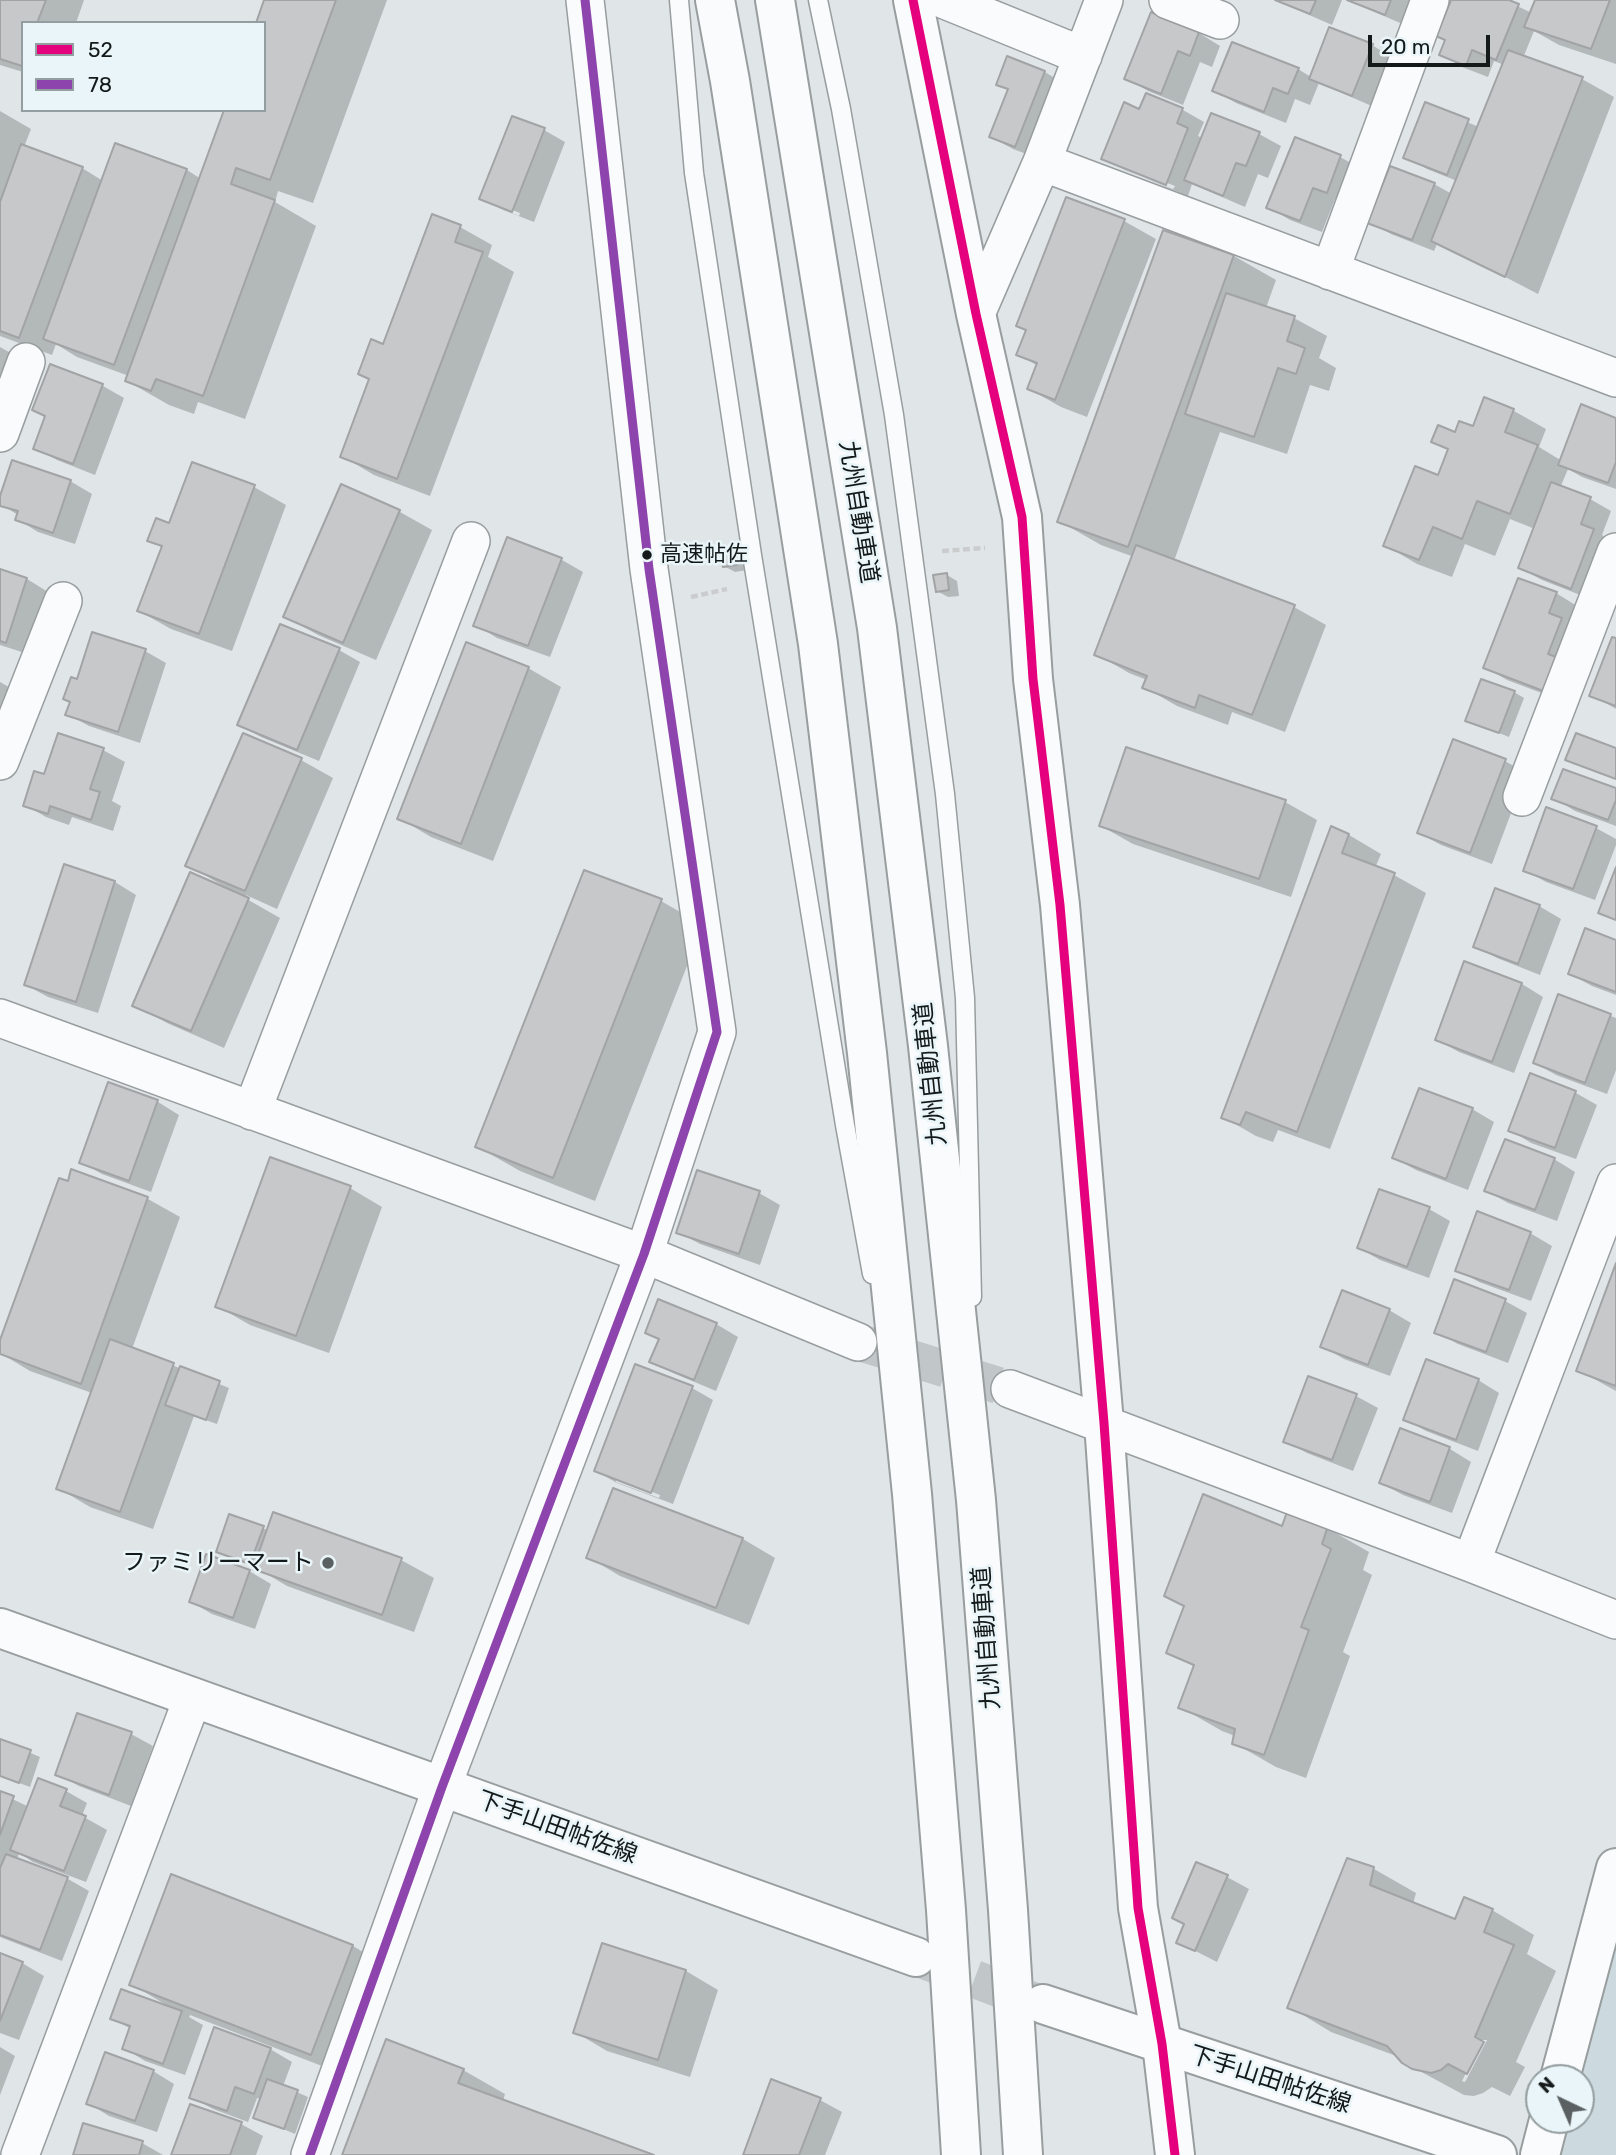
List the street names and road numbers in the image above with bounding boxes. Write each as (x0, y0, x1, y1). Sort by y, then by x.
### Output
street label: 九州自動車道 (833, 439, 883, 585)
street label: 九州自動車道 (909, 1001, 953, 1147)
street label: 九州自動車道 (968, 1565, 1006, 1711)
street label: 下手山田帖佐線 (473, 1786, 641, 1870)
street label: 下手山田帖佐線 (1186, 2040, 1354, 2120)

